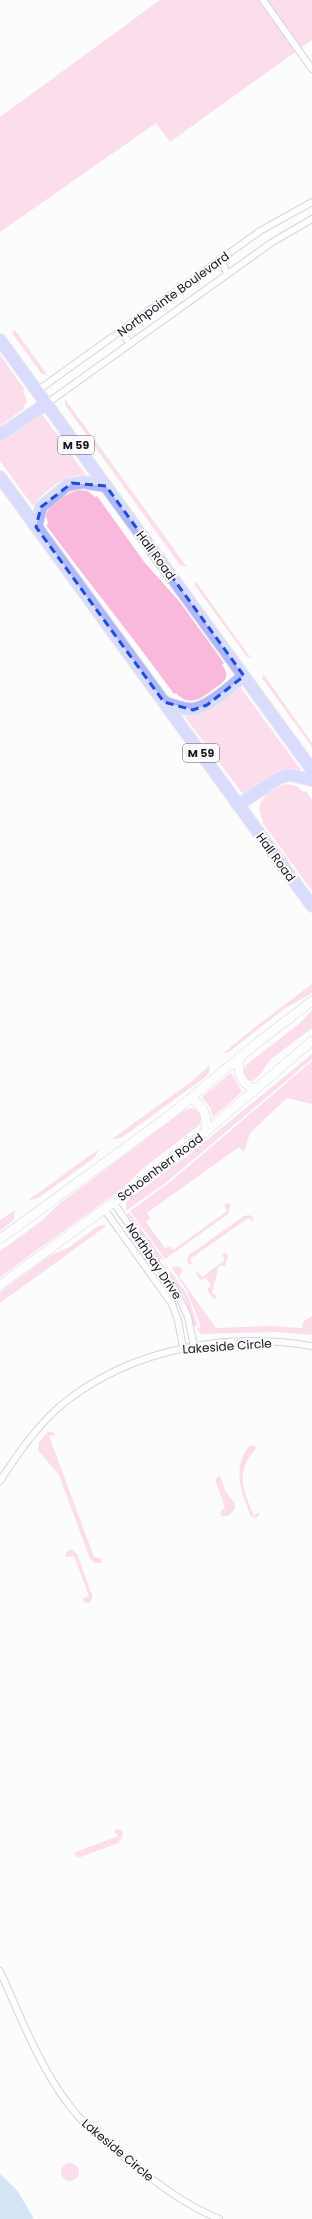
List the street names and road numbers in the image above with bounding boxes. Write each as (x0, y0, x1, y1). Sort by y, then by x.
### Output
street label: Northpointe Boulevard (114, 248, 232, 340)
road number: M 59 (58, 436, 94, 454)
street label: Hall Road (132, 527, 180, 583)
road number: M 59 (183, 744, 219, 762)
street label: Hall Road (252, 829, 300, 885)
street label: Schoenherr Road (114, 1129, 206, 1205)
street label: Northbay Drive (122, 1219, 186, 1303)
street label: Lakeside Circle (182, 1334, 272, 1358)
street label: Lakeside Circle (78, 2115, 158, 2185)

